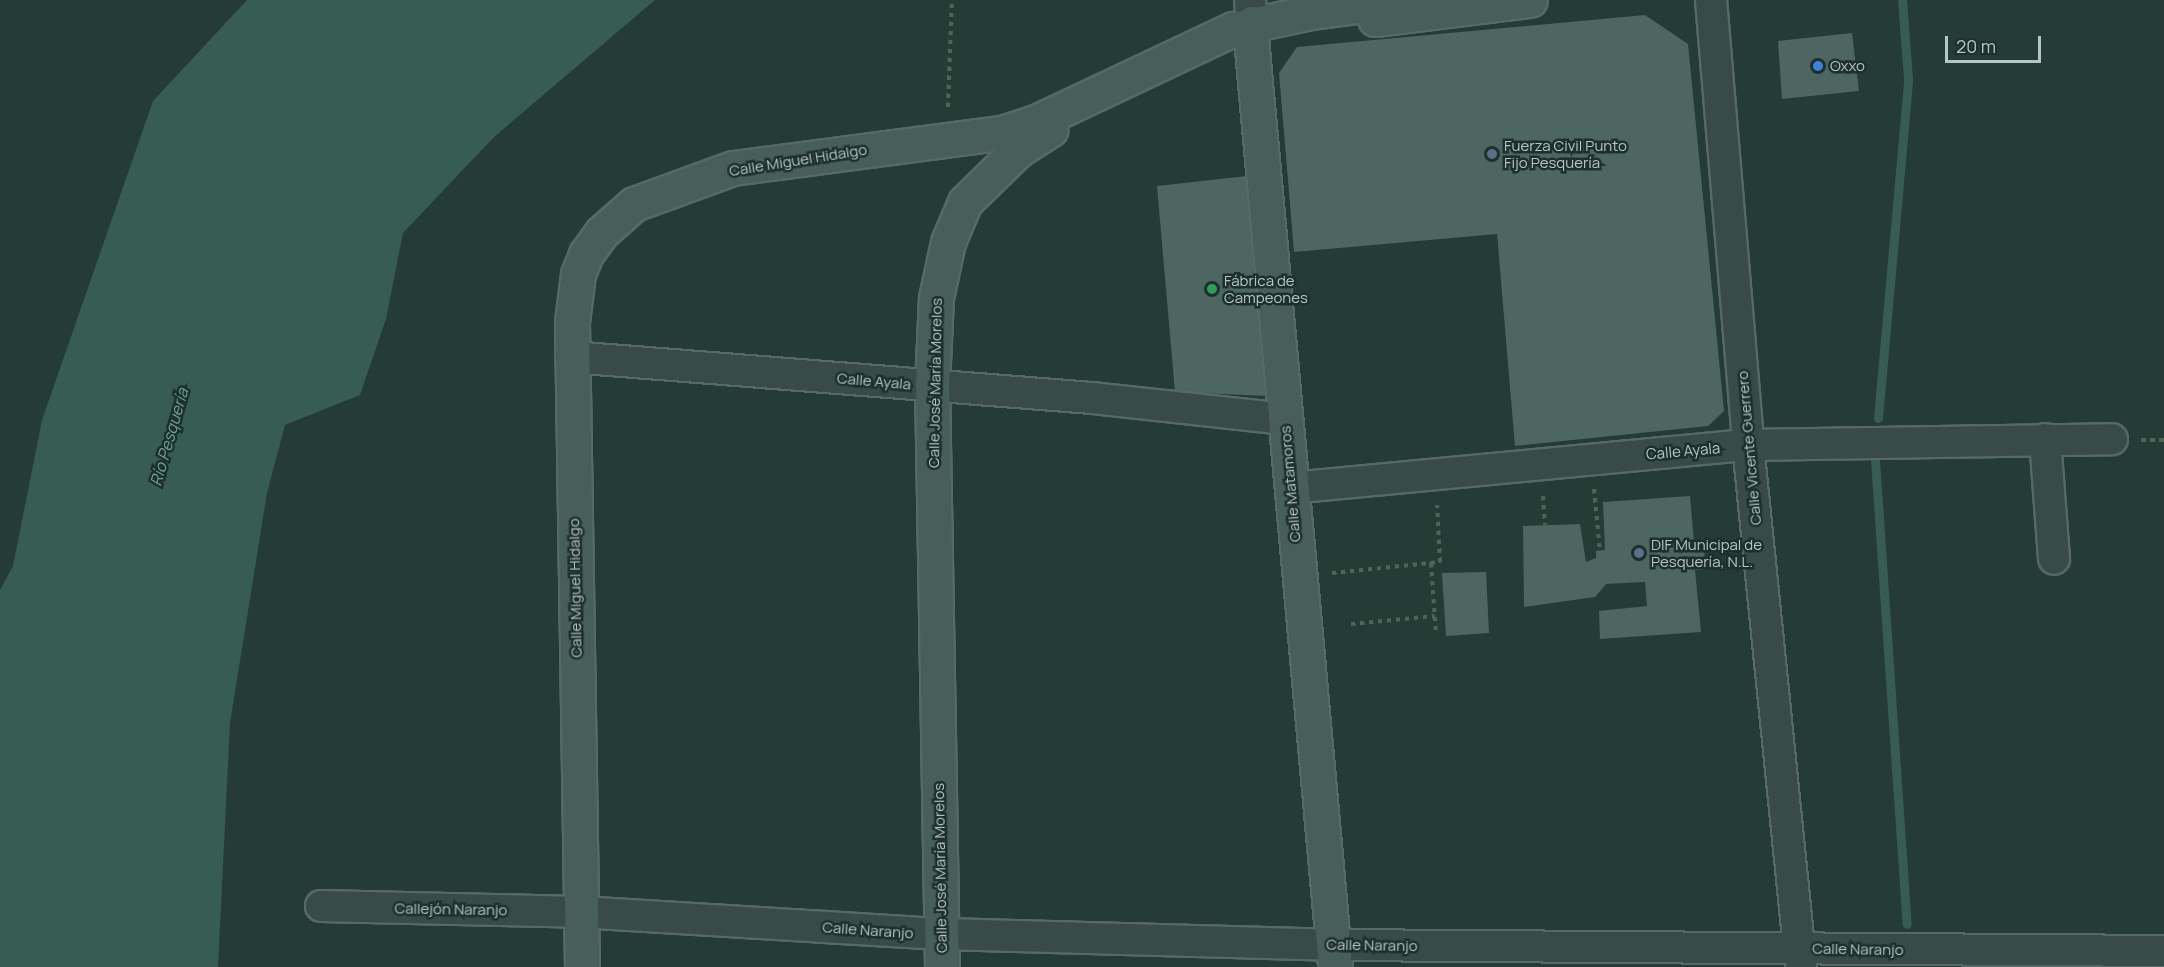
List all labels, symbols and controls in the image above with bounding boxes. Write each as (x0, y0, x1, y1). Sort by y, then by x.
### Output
scale bar (1948, 24, 2044, 62)
text: 20 m (1956, 34, 1996, 58)
place label: Oxxo (1830, 57, 1865, 75)
marker: Oxxo (1811, 59, 1825, 73)
place label: Fuerza Civil Punto Fijo Pesquería (1504, 136, 1627, 171)
street label: Calle Miguel Hidalgo (728, 140, 868, 180)
marker: Fuerza Civil Punto Fijo Pesquería (1485, 147, 1499, 161)
place label: Fábrica de Campeones (1224, 271, 1308, 306)
marker: Fábrica de Campeones (1205, 282, 1219, 296)
street label: Calle José María Morelos (925, 298, 945, 468)
street label: Calle Ayala (836, 369, 912, 393)
street label: Calle Vicente Guerrero (1733, 370, 1765, 526)
water label: Río Pesquería (146, 386, 192, 488)
street label: Calle Matamoros (1276, 425, 1304, 543)
street label: Calle Ayala (1645, 439, 1721, 463)
street label: Calle Miguel Hidalgo (565, 518, 585, 658)
place label: DIF Municipal de Pesquería, N.L. (1651, 535, 1762, 570)
marker: DIF Municipal de Pesquería, N.L. (1632, 546, 1646, 560)
street label: Calle José María Morelos (930, 783, 950, 953)
street label: Callejón Naranjo (394, 899, 508, 919)
street label: Calle Naranjo (822, 918, 914, 942)
street label: Calle Naranjo (1326, 935, 1418, 955)
street label: Calle Naranjo (1812, 939, 1904, 959)

